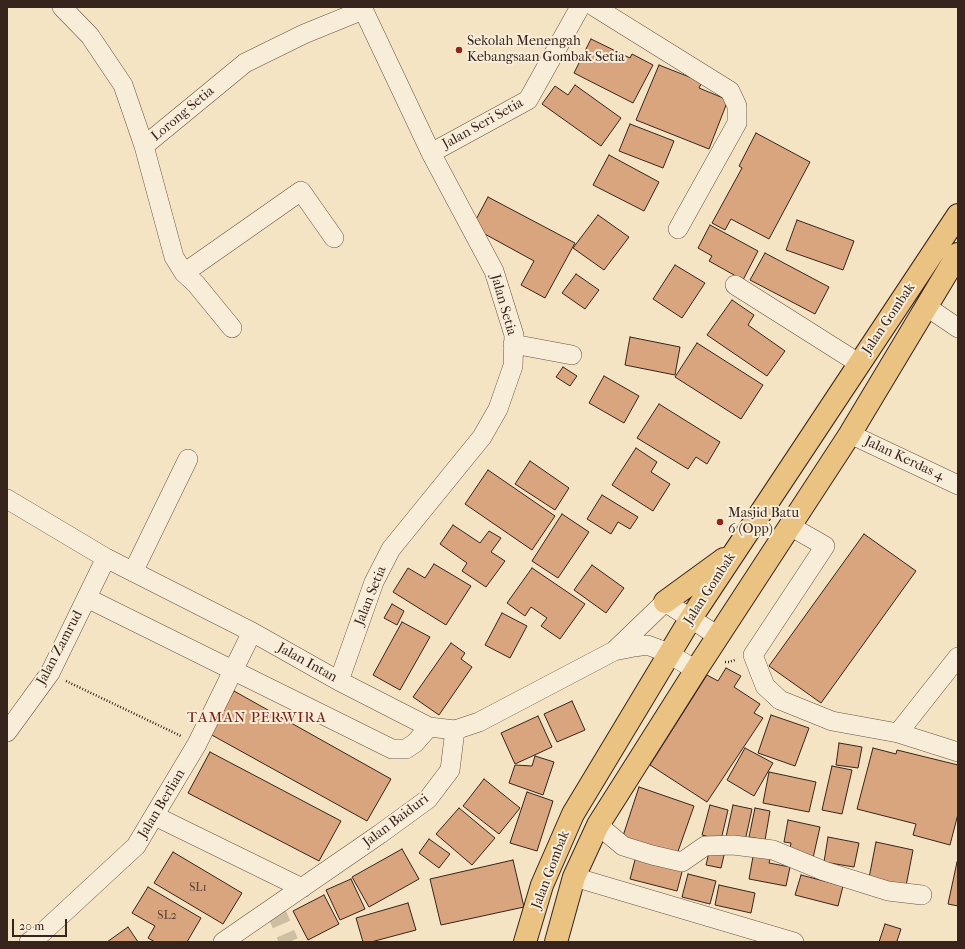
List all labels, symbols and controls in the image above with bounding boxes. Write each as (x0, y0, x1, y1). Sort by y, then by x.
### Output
place label: Sekolah Menengah Kebangsaan Gombak Setia (467, 34, 625, 66)
marker: Sekolah Menengah Kebangsaan Gombak Setia (454, 45, 464, 55)
street label: Lorong Setia (148, 83, 218, 145)
street label: Jalan Seri Setia (440, 95, 526, 153)
street label: Jalan Setia (486, 273, 520, 337)
street label: Jalan Gombak (859, 280, 919, 358)
street label: Jalan Kerdas 4 (861, 433, 947, 485)
place label: Masjid Batu 6 (Opp) (728, 506, 799, 538)
marker: Masjid Batu 6 (Opp) (715, 517, 725, 527)
street label: Jalan Gombak (680, 550, 740, 628)
street label: Jalan Setia (351, 564, 391, 628)
street label: Jalan Zamrud (33, 608, 87, 688)
street label: Jalan Intan (274, 640, 340, 686)
district label: TAMAN PERWIRA (187, 709, 327, 727)
street label: Jalan Berlian (135, 766, 189, 842)
street label: Jalan Baiduri (360, 791, 432, 851)
street label: Jalan Gombak (528, 828, 574, 912)
house number: SL1 (189, 881, 207, 895)
house number: SL2 (157, 909, 177, 923)
scale bar (14, 911, 69, 937)
text: 20 m (19, 919, 44, 933)

